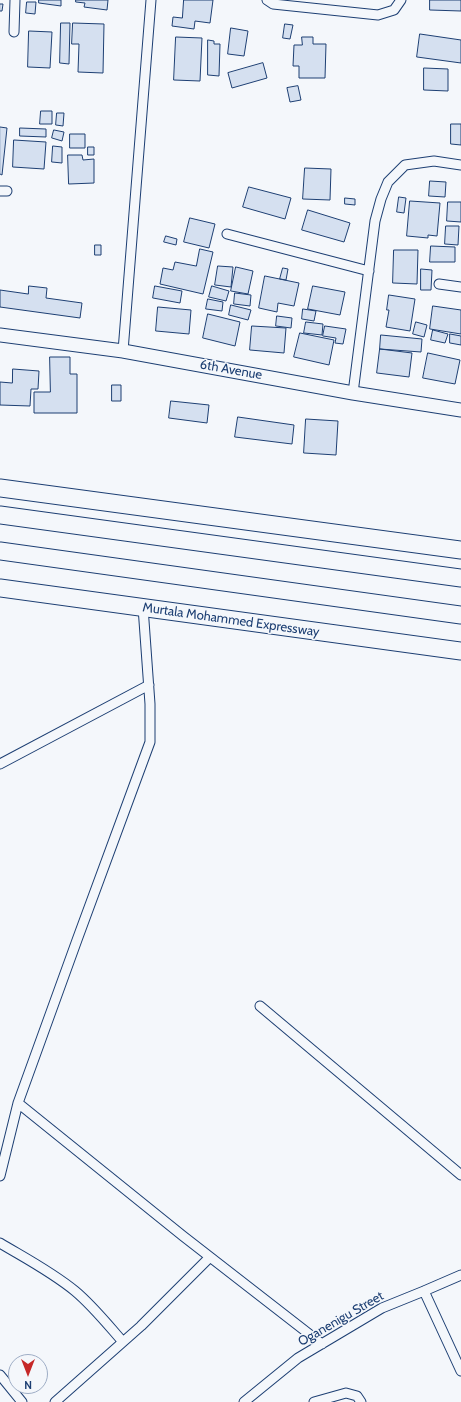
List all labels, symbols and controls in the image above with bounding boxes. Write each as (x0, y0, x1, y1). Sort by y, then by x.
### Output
street label: 6th Avenue (199, 357, 263, 383)
street label: Murtala Mohammed Expressway (142, 600, 320, 640)
street label: Oganenigu Street (295, 1288, 387, 1350)
north arrow (8, 1354, 48, 1394)
text: N (24, 1378, 32, 1392)

